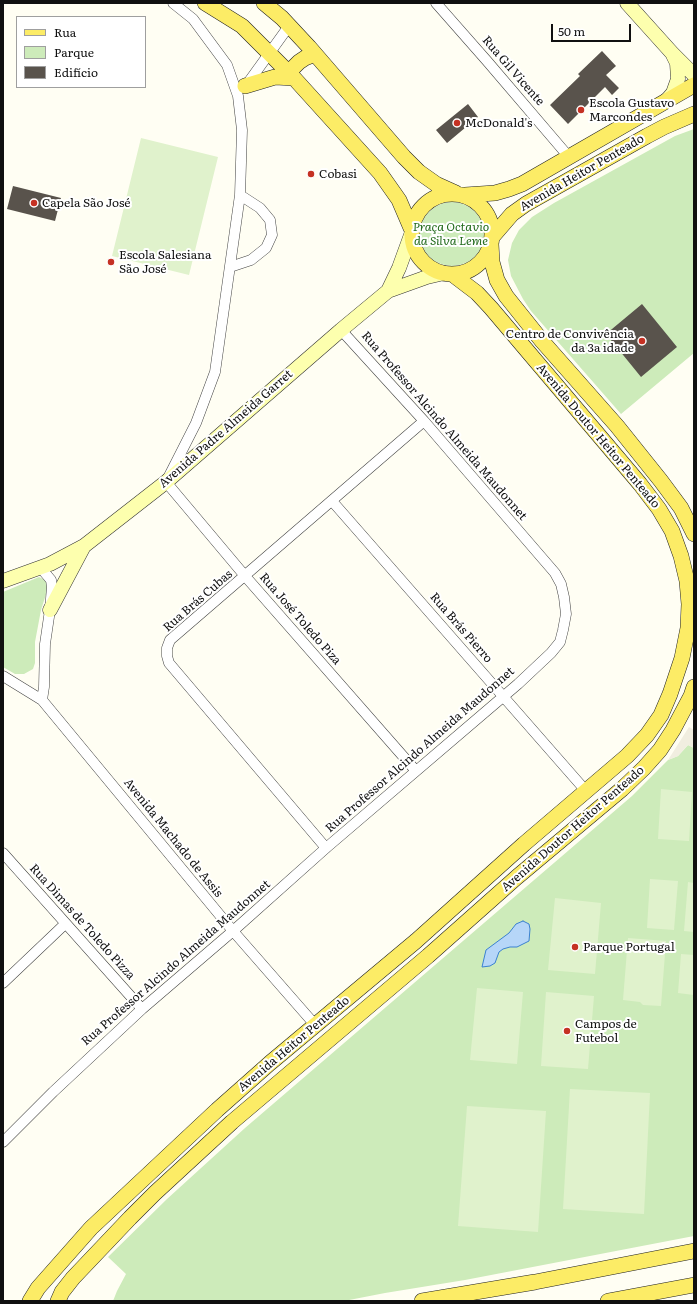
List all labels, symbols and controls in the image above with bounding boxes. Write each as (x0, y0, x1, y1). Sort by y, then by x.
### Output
legend (16, 16, 146, 88)
scale bar (553, 16, 633, 42)
text: 50 m (558, 22, 585, 40)
text: Rua (54, 23, 76, 41)
street label: Rua Gil Vicente (479, 33, 547, 109)
text: Parque (54, 43, 94, 61)
text: Edifício (54, 63, 98, 81)
place label: Escola Gustavo Marcondes (589, 96, 674, 124)
marker: Escola Gustavo Marcondes (576, 105, 586, 115)
place label: McDonald's (465, 116, 532, 130)
marker: McDonald's (452, 118, 462, 128)
street label: Avenida Heitor Penteado (517, 132, 647, 214)
place label: Cobasi (319, 167, 357, 181)
marker: Cobasi (306, 169, 316, 179)
place label: Capela São José (42, 196, 131, 210)
marker: Capela São José (29, 198, 39, 208)
park label: Praça Octavio da Silva Leme (413, 220, 489, 248)
place label: Escola Salesiana São José (119, 248, 211, 276)
marker: Escola Salesiana São José (106, 257, 116, 267)
place label: Centro de Convivência da 3a idade (506, 327, 634, 355)
street label: Rua Professor Alcindo Almeida Maudonnet (358, 329, 530, 523)
marker: Centro de Convivência da 3a idade (637, 336, 647, 346)
street label: Avenida Doutor Heitor Penteado (533, 361, 663, 511)
street label: Avenida Padre Almeida Garret (156, 367, 296, 491)
street label: Rua Brás Cubas (160, 567, 236, 635)
street label: Rua José Toledo Piza (256, 570, 344, 668)
street label: Rua Brás Pierro (427, 590, 495, 666)
street label: Rua Professor Alcindo Almeida Maudonnet (323, 664, 517, 836)
street label: Avenida Doutor Heitor Penteado (499, 763, 647, 895)
street label: Avenida Machado de Assis (121, 776, 225, 900)
street label: Rua Dimas de Toledo Pizza (26, 861, 138, 983)
street label: Rua Professor Alcindo Almeida Maudonnet (79, 877, 273, 1049)
place label: Parque Portugal (583, 940, 675, 954)
marker: Parque Portugal (570, 942, 580, 952)
street label: Avenida Heitor Penteado (235, 993, 353, 1095)
place label: Campos de Futebol (575, 1017, 637, 1045)
marker: Campos de Futebol (562, 1026, 572, 1036)

